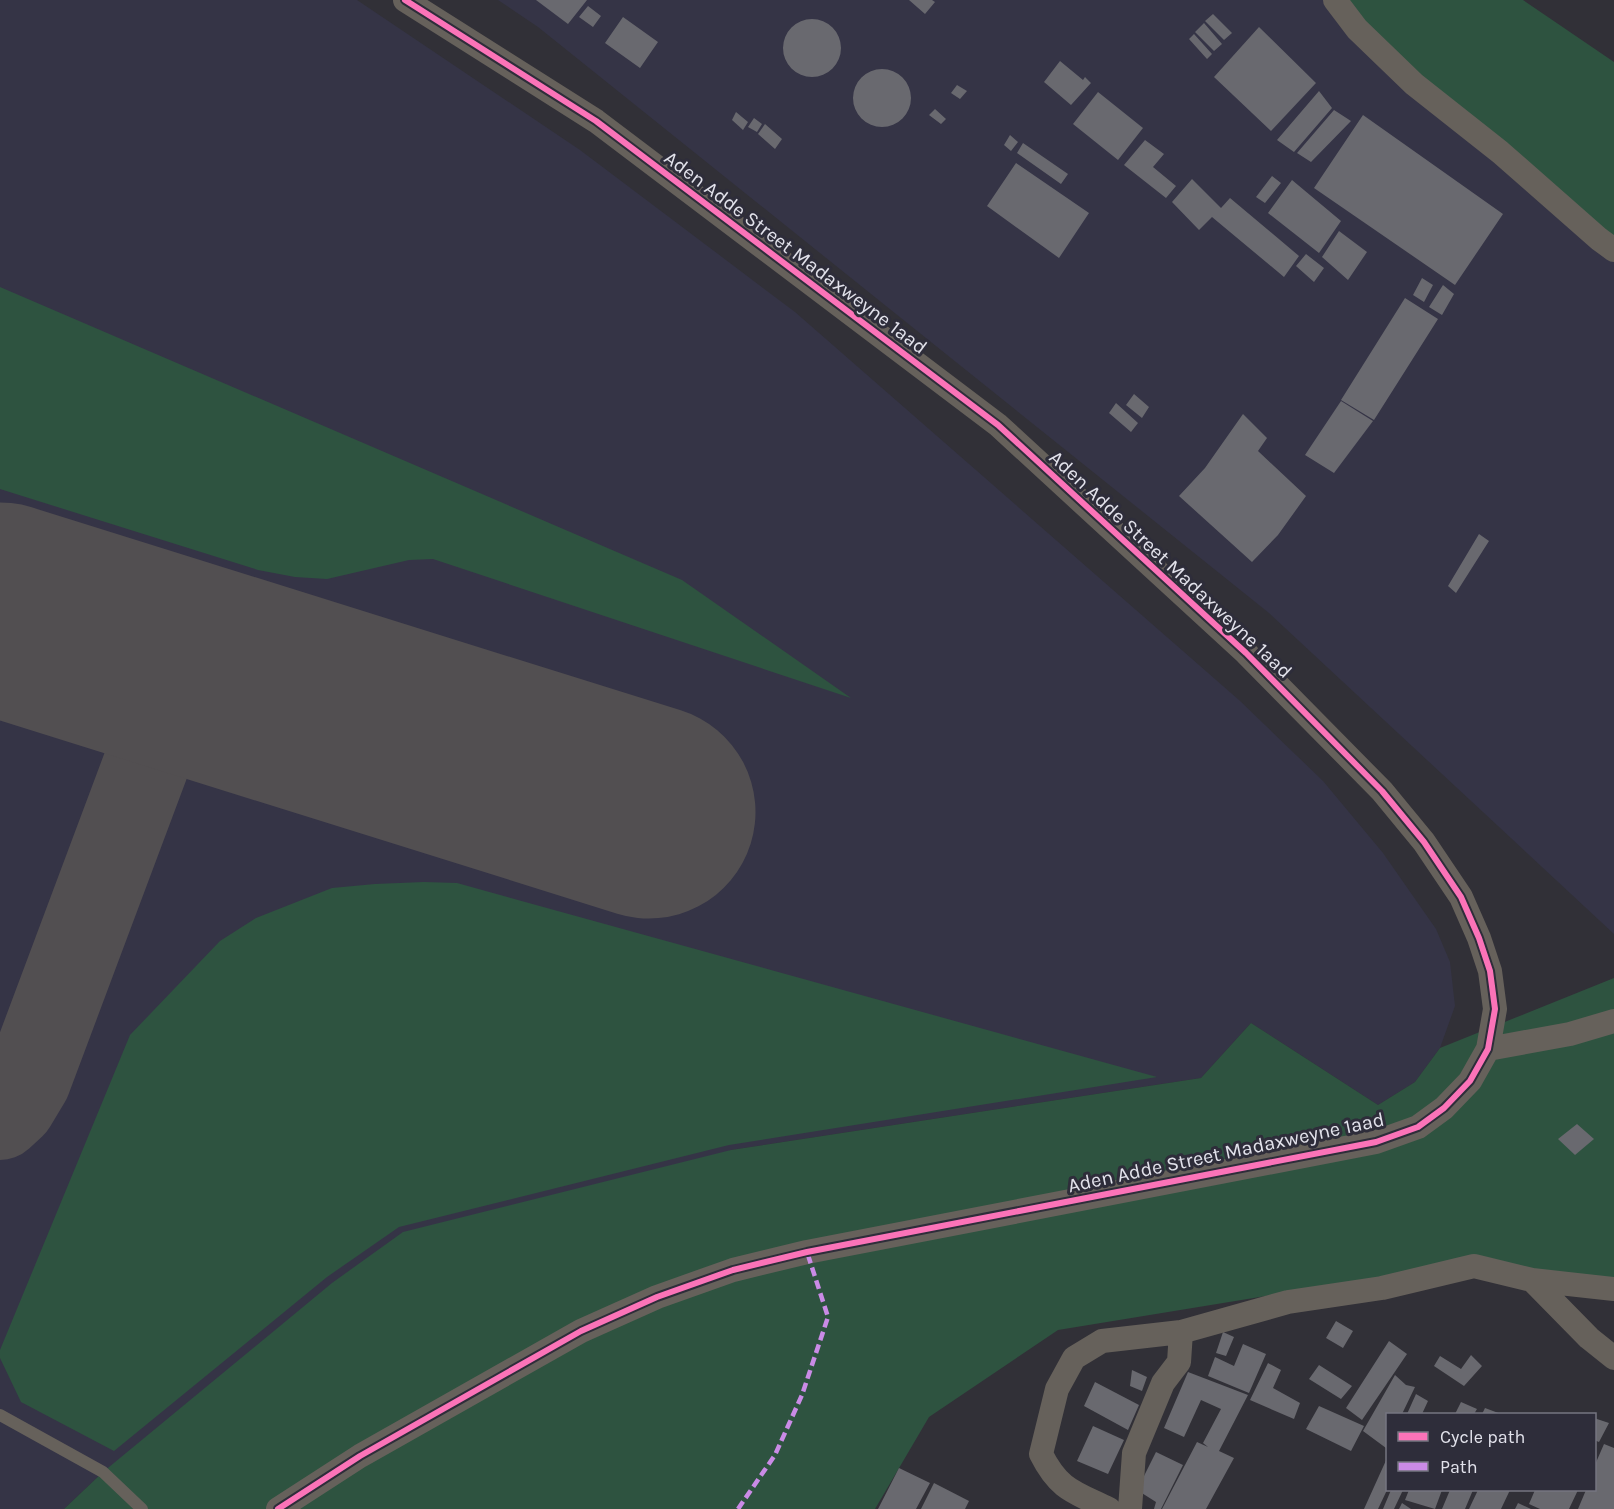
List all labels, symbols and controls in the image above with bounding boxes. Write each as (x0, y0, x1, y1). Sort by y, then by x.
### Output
street label: Aden Adde Street Madaxweyne 1aad (660, 146, 932, 359)
street label: Aden Adde Street Madaxweyne 1aad (1045, 446, 1297, 683)
street label: Aden Adde Street Madaxweyne 1aad (1066, 1108, 1386, 1197)
legend (1386, 1413, 1596, 1491)
text: Cycle path (1440, 1426, 1525, 1448)
text: Path (1440, 1456, 1478, 1478)

